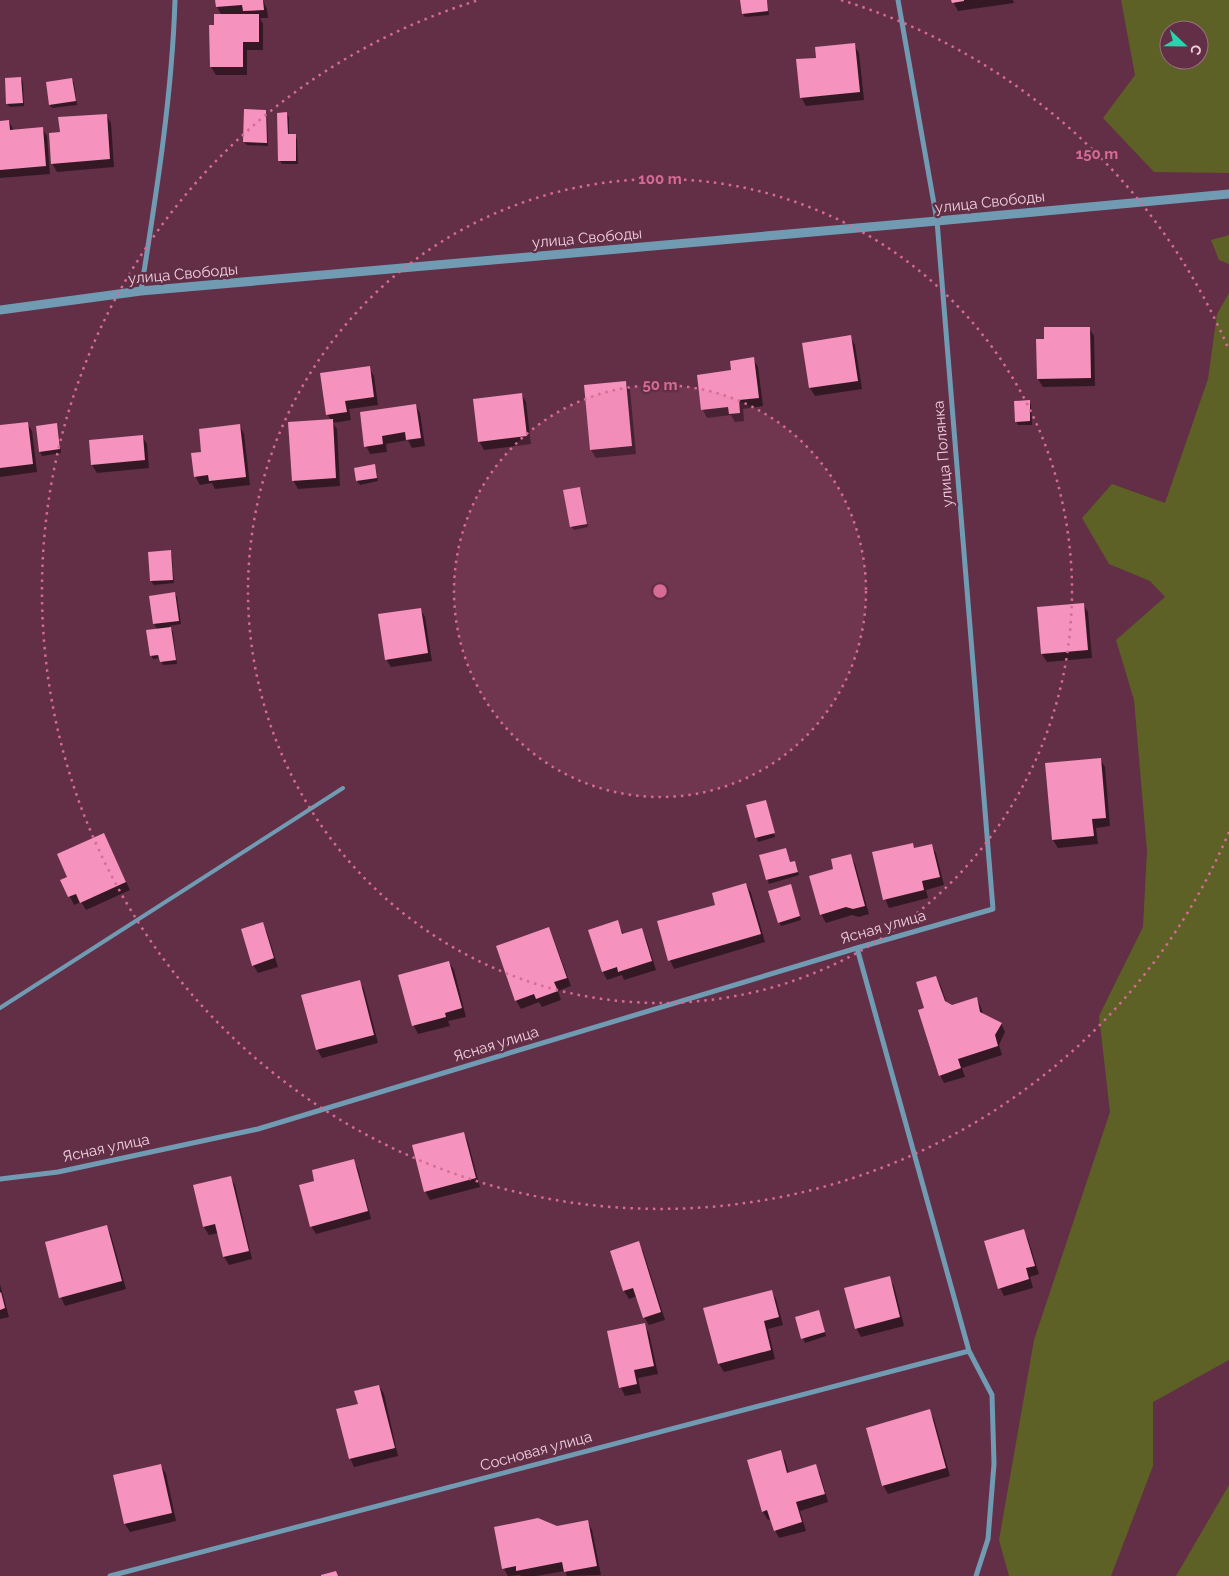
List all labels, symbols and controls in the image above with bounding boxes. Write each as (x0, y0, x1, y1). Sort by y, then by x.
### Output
north arrow (1159, 20, 1209, 70)
text: С (1187, 42, 1205, 58)
text: 150 m (1076, 145, 1118, 163)
text: 100 m (638, 170, 682, 188)
street label: улица Свободы (934, 187, 1046, 217)
street label: улица Свободы (531, 224, 643, 252)
street label: улица Свободы (127, 260, 239, 288)
text: 50 m (642, 376, 678, 394)
street label: улица Полянка (929, 400, 957, 508)
centre of rings (651, 582, 669, 600)
street label: Ясная улица (838, 906, 928, 948)
street label: Ясная улица (451, 1022, 541, 1066)
street label: Ясная улица (61, 1130, 151, 1166)
street label: Сосновая улица (478, 1427, 594, 1475)

